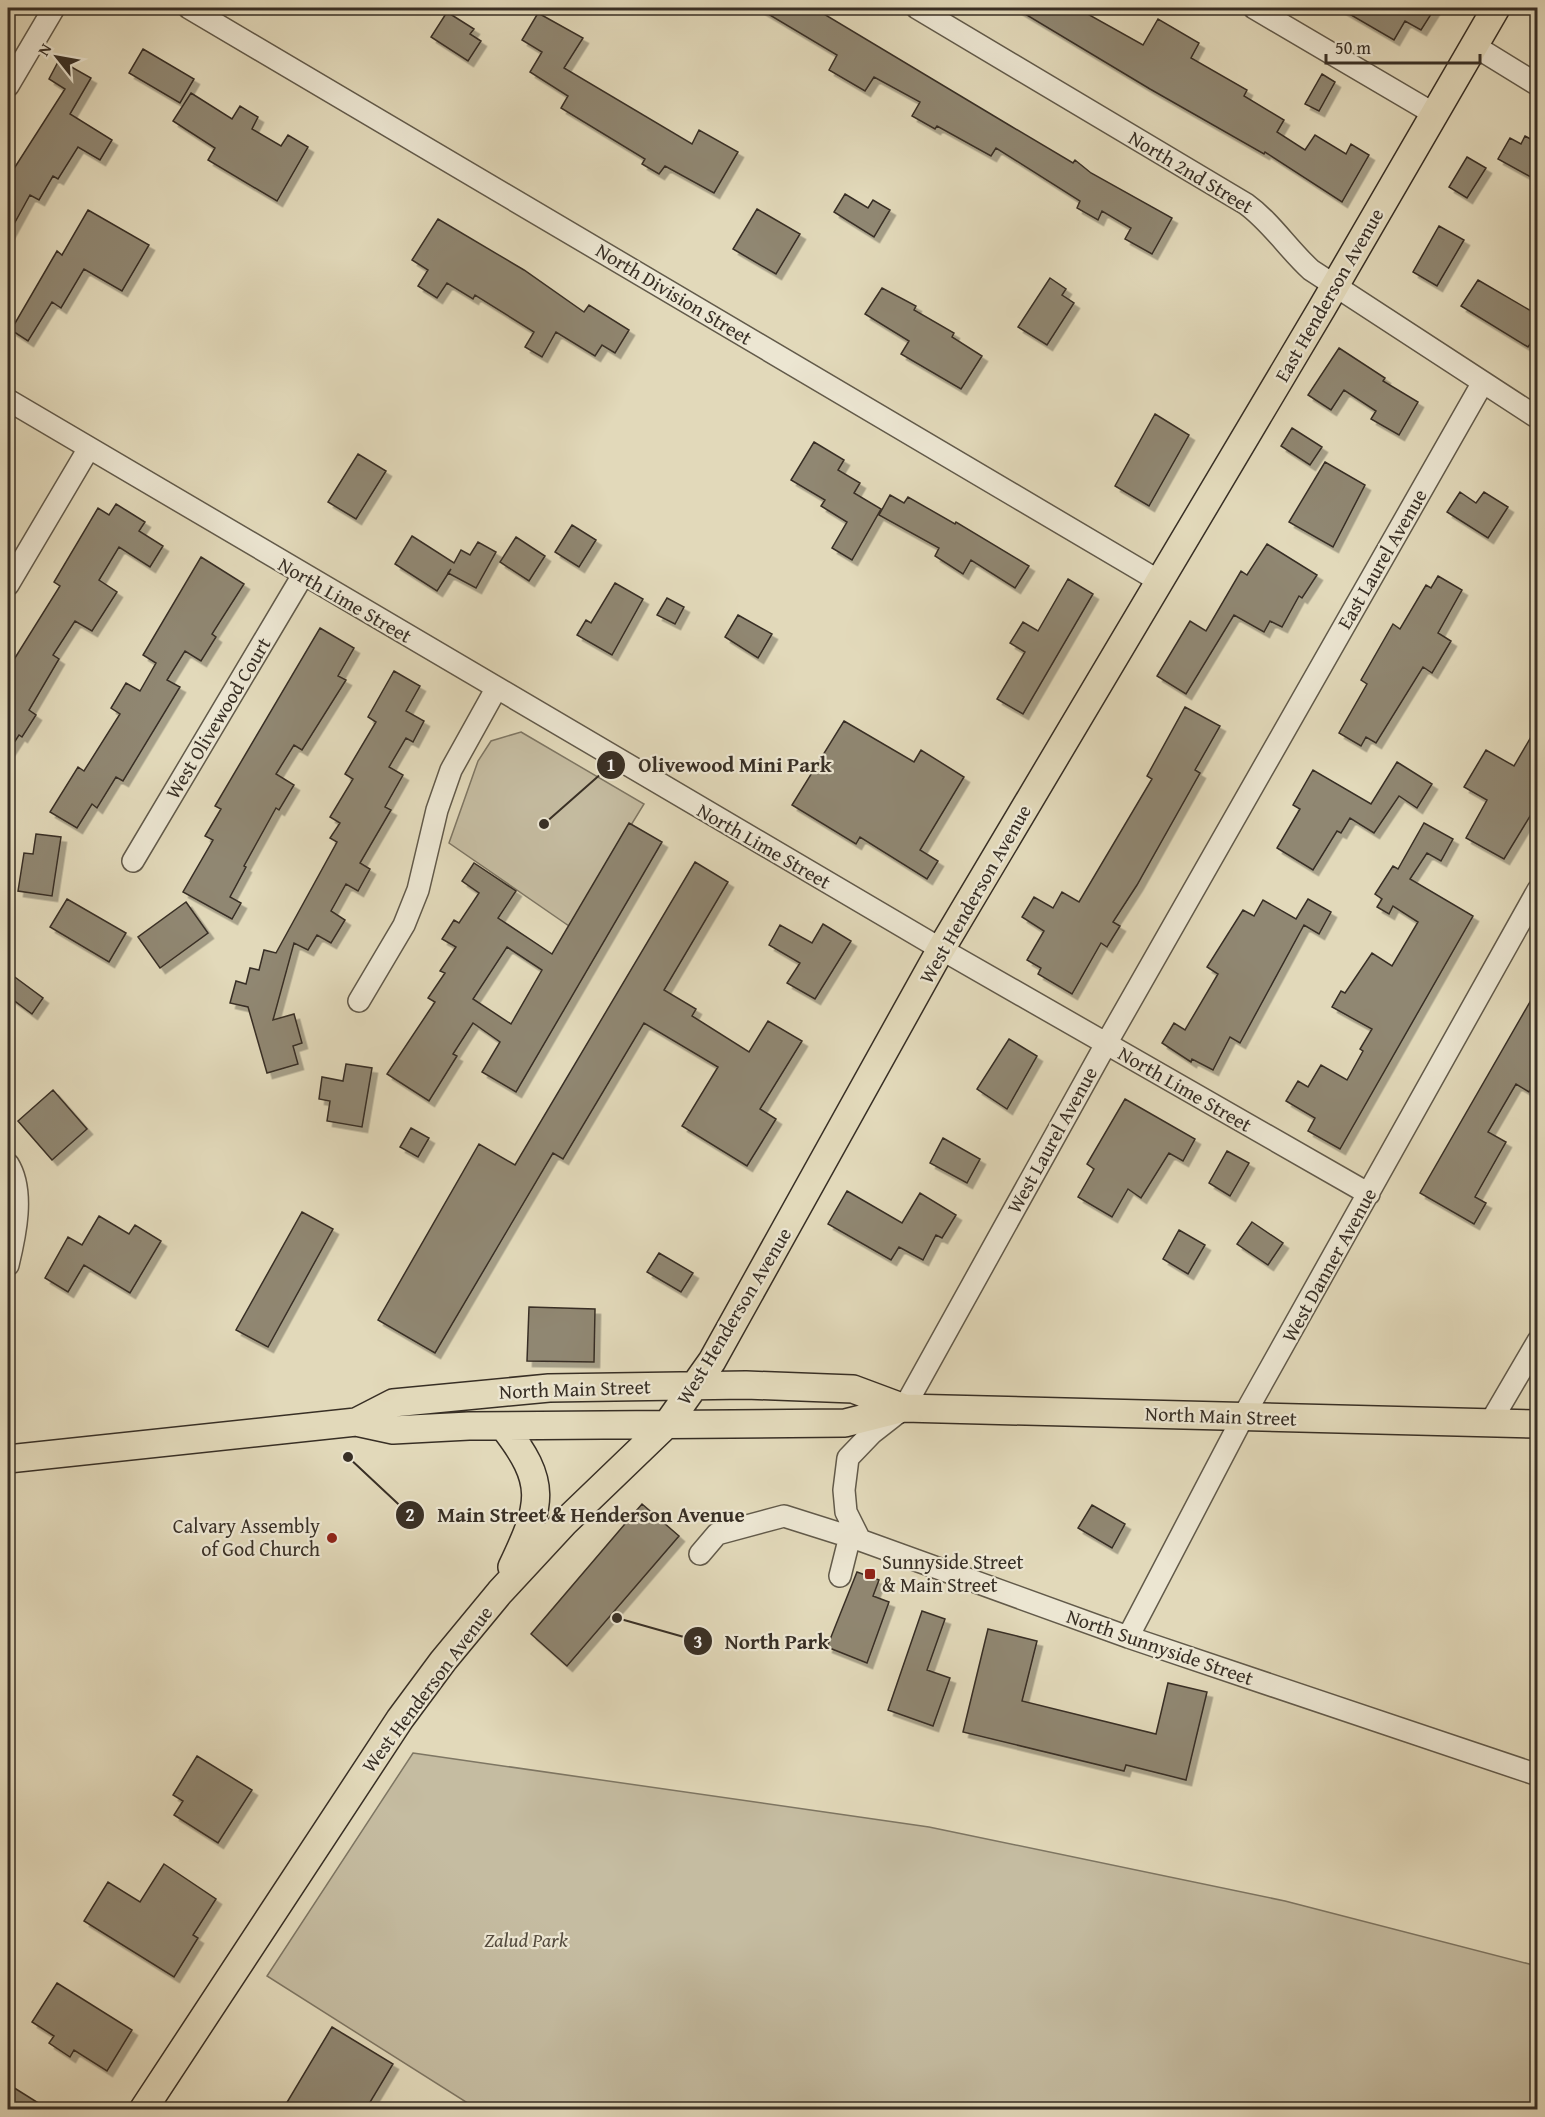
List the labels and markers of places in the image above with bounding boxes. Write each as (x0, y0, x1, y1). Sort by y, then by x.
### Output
callout: Olivewood Mini Park (596, 746, 844, 785)
callout: Main Street & Henderson Avenue (395, 1495, 757, 1534)
place label: Calvary Assembly of God Church (173, 1511, 320, 1563)
marker: Calvary Assembly of God Church (325, 1531, 339, 1545)
place label: Sunnyside Street & Main Street (882, 1547, 1024, 1599)
marker: Sunnyside Street & Main Street (863, 1567, 877, 1581)
callout: North Park (683, 1622, 841, 1661)

